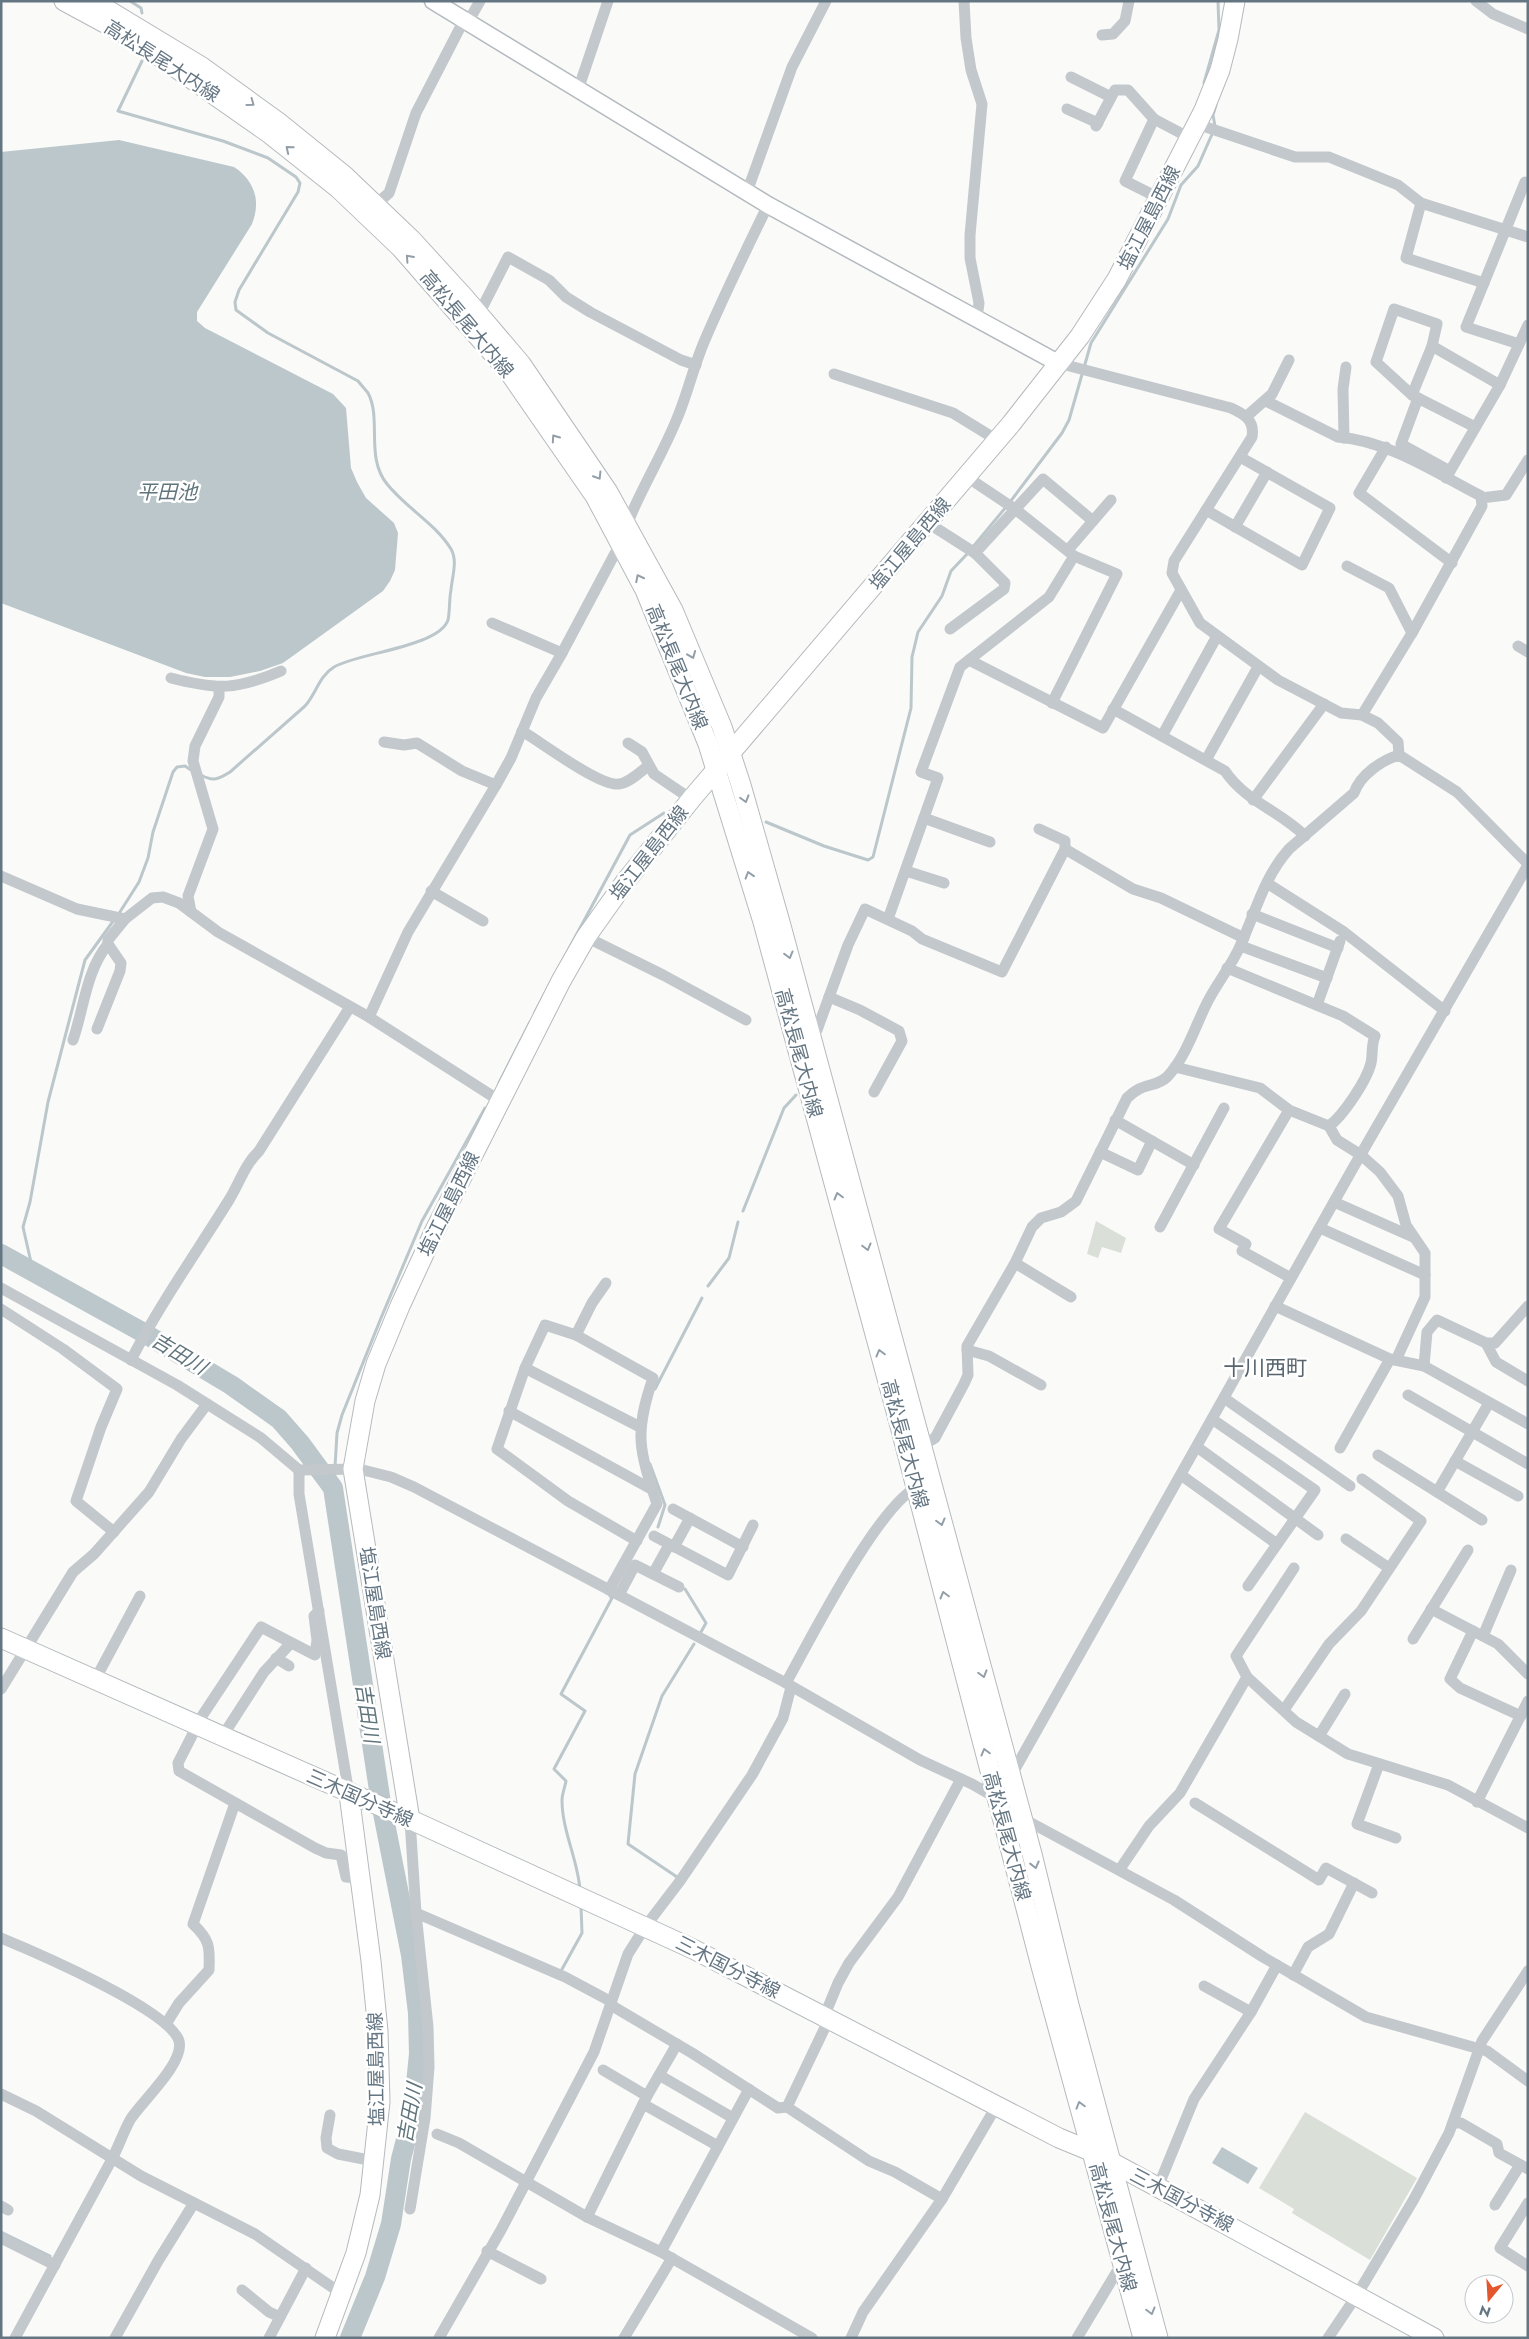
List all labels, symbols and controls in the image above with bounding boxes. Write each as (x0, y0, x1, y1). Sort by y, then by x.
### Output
street label: 高松長尾大内線 (99, 13, 225, 109)
one-way arrow (246, 97, 255, 106)
one-way arrow (286, 146, 295, 154)
street label: 塩江屋島西線 (1111, 161, 1187, 275)
one-way arrow (406, 254, 415, 263)
street label: 高松長尾大内線 (414, 264, 520, 384)
one-way arrow (552, 435, 562, 444)
one-way arrow (592, 471, 601, 480)
water label: 平田池 (137, 478, 199, 507)
street label: 塩江屋島西線 (863, 492, 957, 596)
one-way arrow (635, 574, 645, 583)
street label: 高松長尾大内線 (640, 600, 714, 734)
one-way arrow (685, 650, 696, 659)
one-way arrow (739, 794, 749, 802)
street label: 塩江屋島西線 (603, 800, 695, 906)
one-way arrow (745, 871, 755, 880)
one-way arrow (783, 950, 794, 959)
street label: 高松長尾大内線 (769, 985, 829, 1121)
street label: 塩江屋島西線 (412, 1147, 486, 1261)
one-way arrow (833, 1192, 844, 1201)
one-way arrow (861, 1243, 871, 1251)
water label: 吉田川 (146, 1326, 214, 1383)
one-way arrow (876, 1349, 886, 1358)
district label: 十川西町 (1223, 1353, 1307, 1383)
street label: 高松長尾大内線 (875, 1376, 935, 1512)
one-way arrow (936, 1518, 946, 1526)
street label: 塩江屋島西線 (353, 1545, 397, 1661)
one-way arrow (939, 1590, 950, 1599)
one-way arrow (977, 1669, 987, 1677)
water label: 吉田川 (348, 1681, 386, 1747)
one-way arrow (980, 1748, 991, 1756)
street label: 三木国分寺線 (302, 1762, 418, 1834)
street label: 高松長尾大内線 (977, 1768, 1037, 1904)
one-way arrow (1029, 1861, 1040, 1870)
street label: 三木国分寺線 (671, 1929, 785, 2005)
street label: 塩江屋島西線 (362, 2012, 390, 2126)
water label: 吉田川 (391, 2079, 430, 2145)
one-way arrow (1076, 2102, 1086, 2110)
street label: 高松長尾大内線 (1083, 2159, 1143, 2295)
street label: 三木国分寺線 (1125, 2161, 1239, 2239)
north arrow (1464, 2274, 1514, 2324)
text: N (1477, 2300, 1493, 2323)
one-way arrow (1145, 2306, 1156, 2315)

